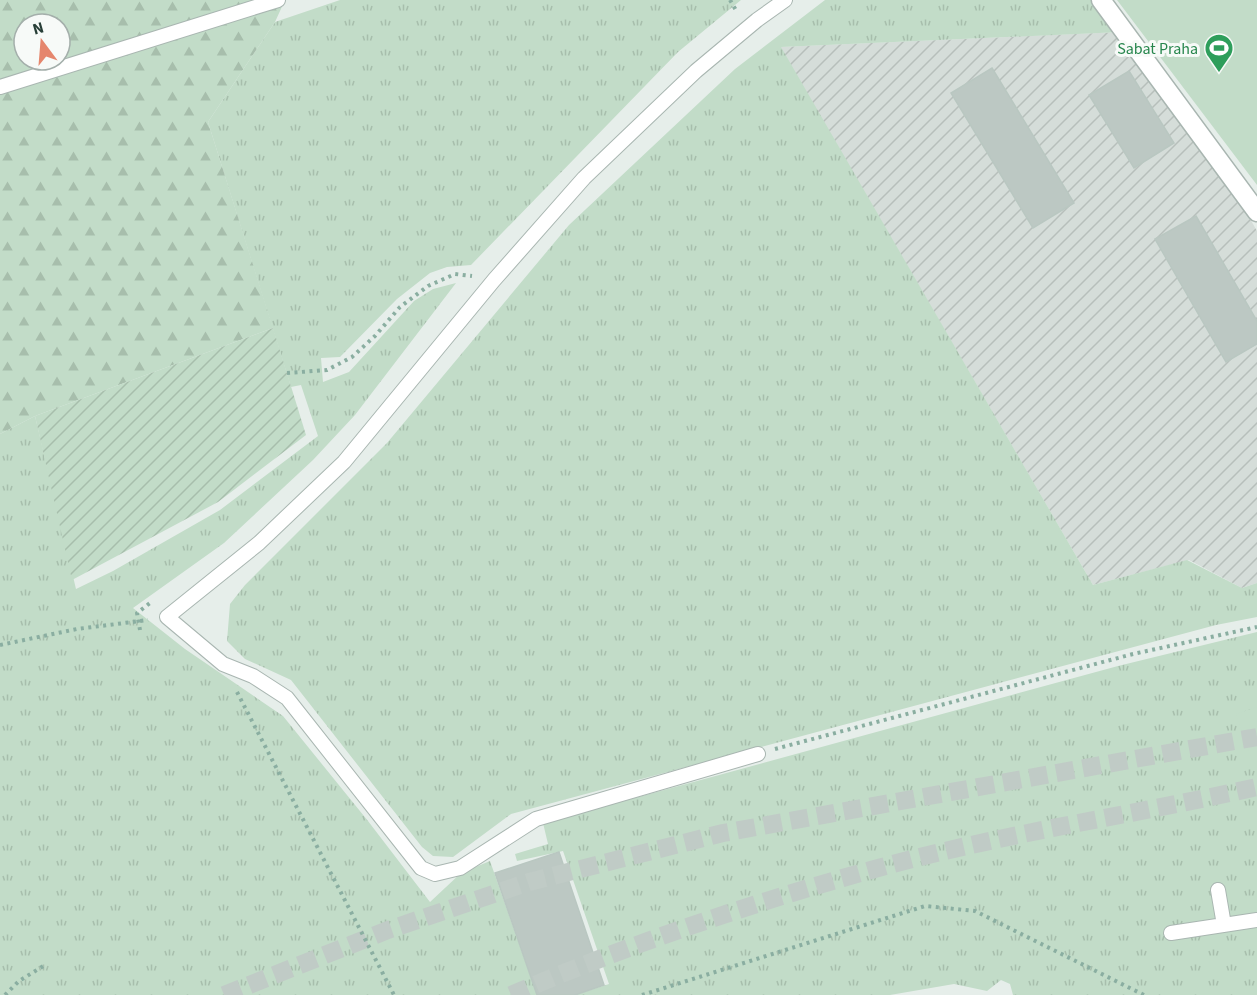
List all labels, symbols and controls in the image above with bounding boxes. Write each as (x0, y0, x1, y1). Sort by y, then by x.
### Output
north arrow (12, 12, 72, 72)
text: N (30, 17, 46, 41)
sports icon: Sabat Praha (1203, 32, 1235, 74)
place label: Sabat Praha (1117, 38, 1198, 60)

